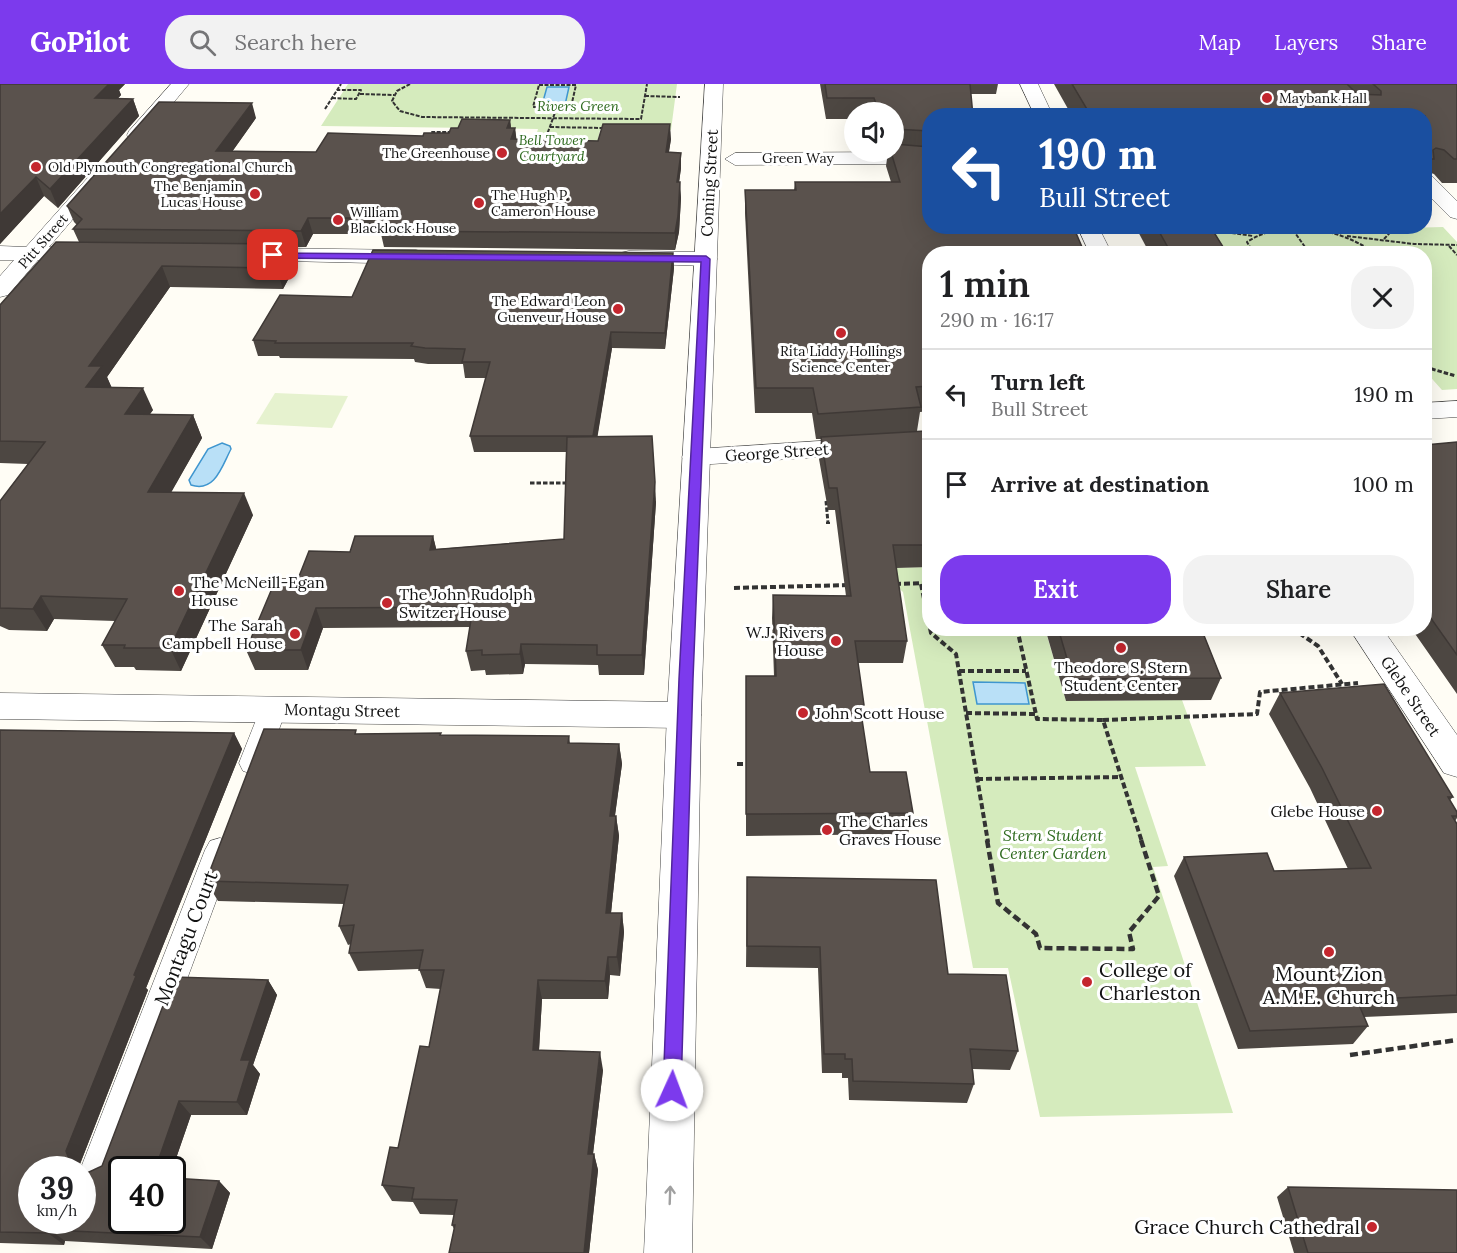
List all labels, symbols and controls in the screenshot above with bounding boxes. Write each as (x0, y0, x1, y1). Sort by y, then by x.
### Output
search box (165, 15, 585, 69)
text: GoPilot (30, 24, 129, 60)
icon: search (186, 26, 219, 59)
text: Search here (234, 28, 357, 56)
text: Map (1198, 29, 1241, 56)
text: Layers (1274, 29, 1338, 56)
text: Share (1371, 29, 1427, 56)
place label: Maybank Hall (1279, 89, 1367, 107)
marker: Maybank Hall (1260, 91, 1274, 105)
park label: Rivers Green (537, 97, 619, 115)
map controls (844, 102, 904, 162)
button: sound (844, 102, 904, 162)
text: 190 m (1039, 127, 1157, 181)
street label: Coming Street (696, 128, 722, 237)
park label: Bell Tower Courtyard (519, 131, 586, 165)
icon: left (940, 132, 1018, 210)
place label: The Greenhouse (382, 144, 490, 162)
marker: The Greenhouse (495, 146, 509, 160)
street label: Green Way (762, 149, 834, 167)
place label: Old Plymouth Congregational Church (48, 158, 293, 176)
marker: Old Plymouth Congregational Church (29, 160, 43, 174)
place label: The Benjamin Lucas House (154, 177, 243, 211)
text: Bull Street (1039, 180, 1170, 214)
place label: The Hugh P. Cameron House (491, 186, 596, 220)
marker: The Benjamin Lucas House (248, 187, 262, 201)
marker: The Hugh P. Cameron House (472, 196, 486, 210)
place label: William Blacklock House (350, 203, 457, 237)
street label: Pitt Street (14, 209, 72, 272)
marker: William Blacklock House (331, 213, 345, 227)
pin (247, 229, 298, 280)
icon: arrive (256, 238, 289, 271)
text: 1 min (940, 261, 1030, 307)
button: close (1351, 266, 1414, 329)
place label: The Edward Leon Guenveur House (492, 292, 606, 326)
marker: The Edward Leon Guenveur House (611, 302, 625, 316)
text: 290 m · 16:17 (940, 307, 1054, 332)
marker: Rita Liddy Hollings Science Center (834, 326, 848, 340)
place label: Rita Liddy Hollings Science Center (780, 342, 902, 376)
text: Turn left (991, 368, 1085, 396)
icon: left (940, 378, 973, 411)
text: 190 m (1354, 380, 1414, 408)
text: Bull Street (991, 396, 1088, 421)
street label: George Street (724, 438, 830, 466)
icon: arrive (940, 468, 973, 501)
text: Arrive at destination (991, 470, 1209, 498)
text: 100 m (1353, 470, 1414, 498)
button: Exit (940, 555, 1171, 624)
button: Share (1183, 555, 1414, 624)
place label: The McNeill-Egan House (191, 572, 325, 610)
marker: The McNeill-Egan House (172, 584, 186, 598)
place label: The John Rudolph Switzer House (399, 584, 533, 622)
marker: The John Rudolph Switzer House (380, 596, 394, 610)
place label: The Sarah Campbell House (162, 615, 283, 653)
place label: W.J. Rivers House (746, 622, 824, 660)
marker: The Sarah Campbell House (288, 627, 302, 641)
marker: W.J. Rivers House (829, 634, 843, 648)
marker: Theodore S. Stern Student Center (1114, 641, 1128, 655)
street label: Glebe Street (1377, 652, 1446, 741)
place label: Theodore S. Stern Student Center (1054, 657, 1188, 695)
street label: Montagu Street (284, 699, 401, 721)
place label: John Scott House (814, 703, 945, 723)
marker: John Scott House (796, 706, 810, 720)
place label: Glebe House (1270, 801, 1365, 821)
marker: Glebe House (1370, 804, 1384, 818)
place label: The Charles Graves House (839, 811, 942, 849)
marker: The Charles Graves House (820, 823, 834, 837)
park label: Stern Student Center Garden (999, 825, 1107, 863)
street label: Montagu Court (148, 867, 223, 1009)
marker: Mount Zion A.M.E. Church (1322, 945, 1336, 959)
place label: College of Charleston (1099, 957, 1201, 1005)
place label: Mount Zion A.M.E. Church (1262, 961, 1395, 1009)
marker: College of Charleston (1080, 975, 1094, 989)
position arrow (640, 1058, 704, 1122)
speed limit sign: 40 (108, 1156, 186, 1234)
text: 39 (40, 1169, 74, 1207)
one-way arrow (664, 1185, 675, 1205)
text: km/h (37, 1201, 77, 1220)
place label: Grace Church Cathedral (1134, 1214, 1360, 1239)
marker: Grace Church Cathedral (1365, 1220, 1379, 1234)

